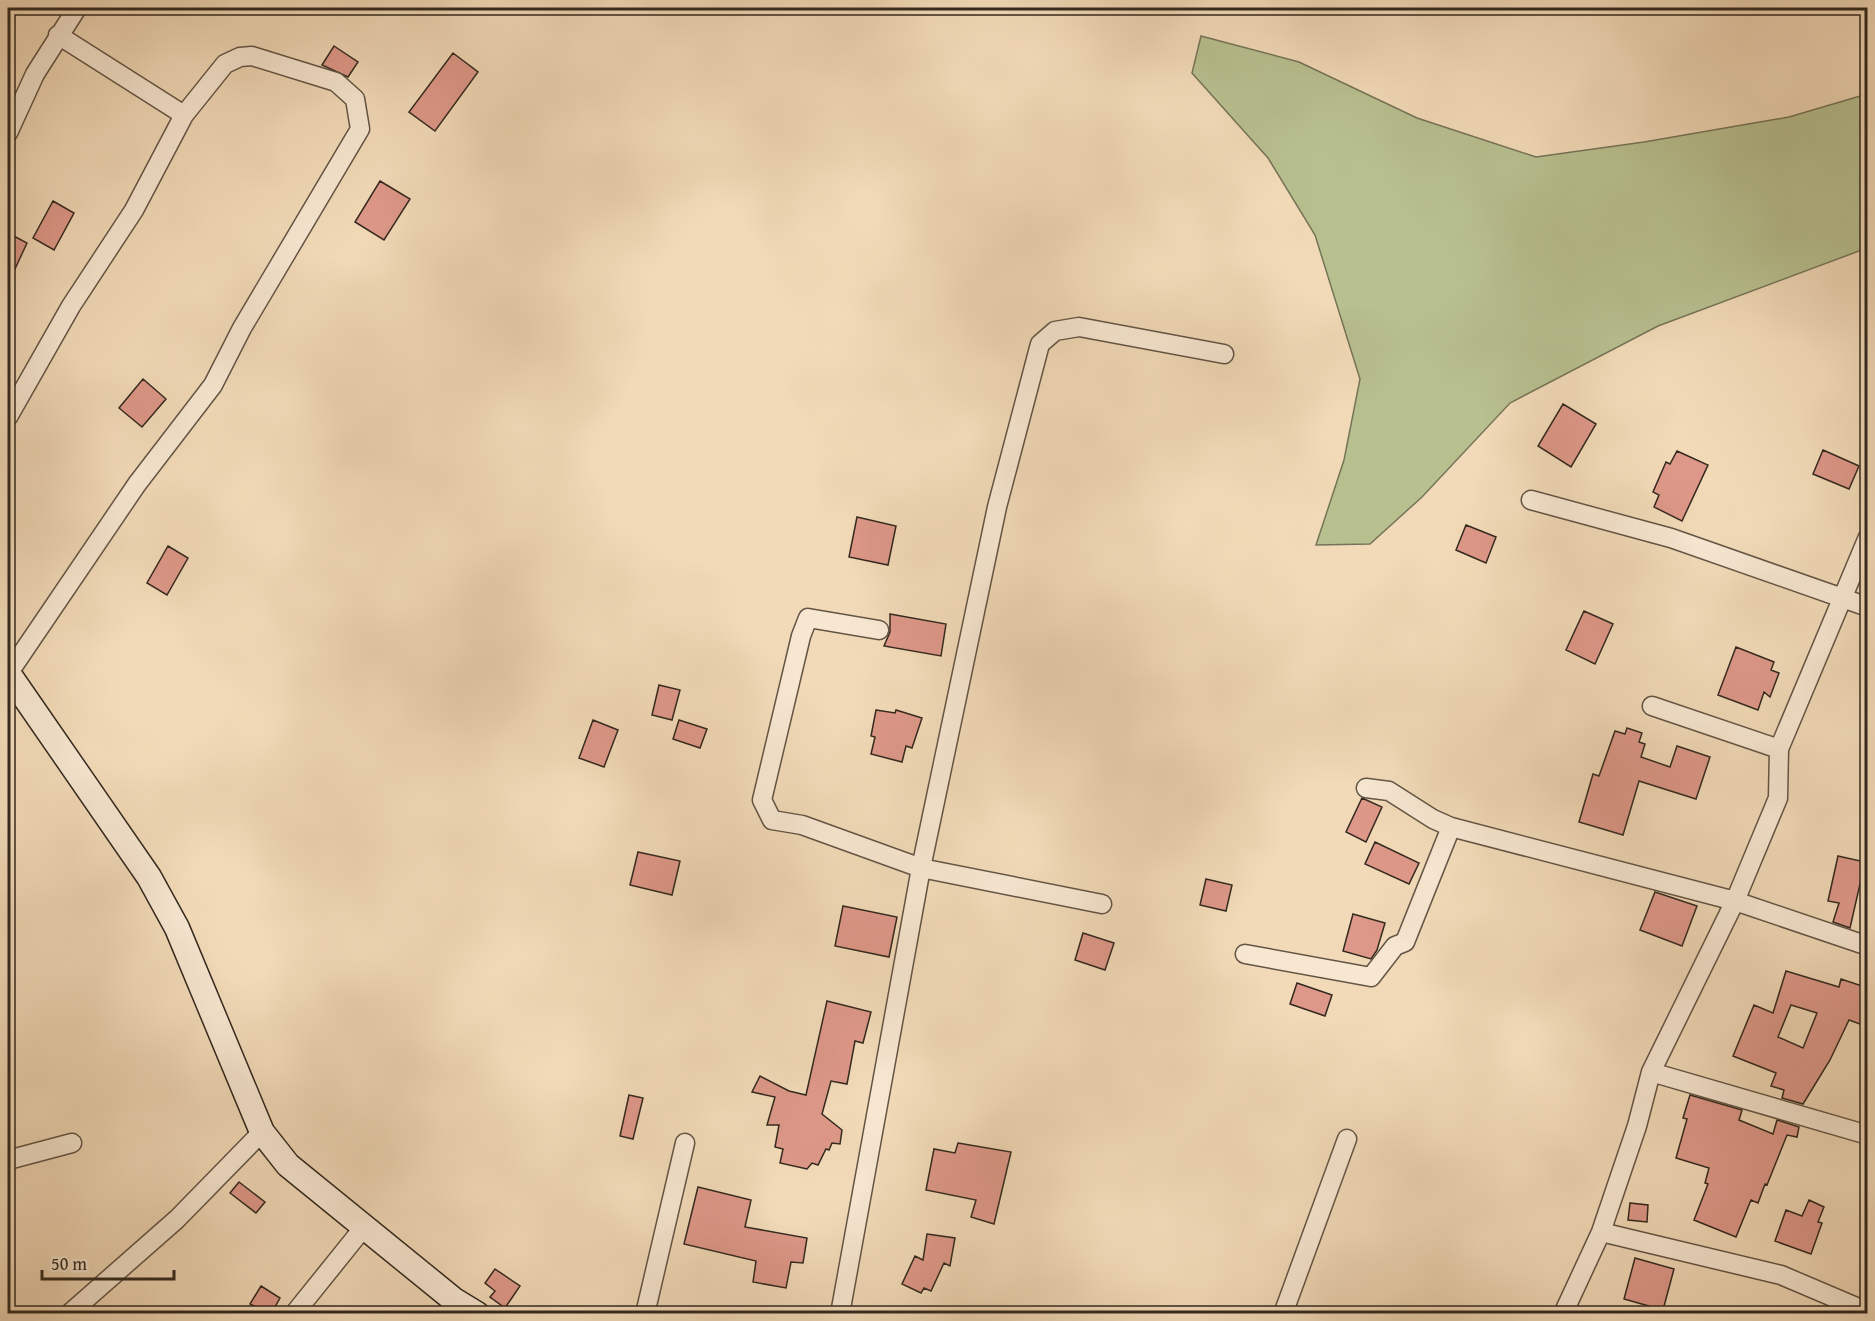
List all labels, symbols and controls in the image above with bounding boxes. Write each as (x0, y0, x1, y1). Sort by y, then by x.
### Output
scale bar (42, 1243, 174, 1281)
text: 50 m (51, 1250, 87, 1277)

